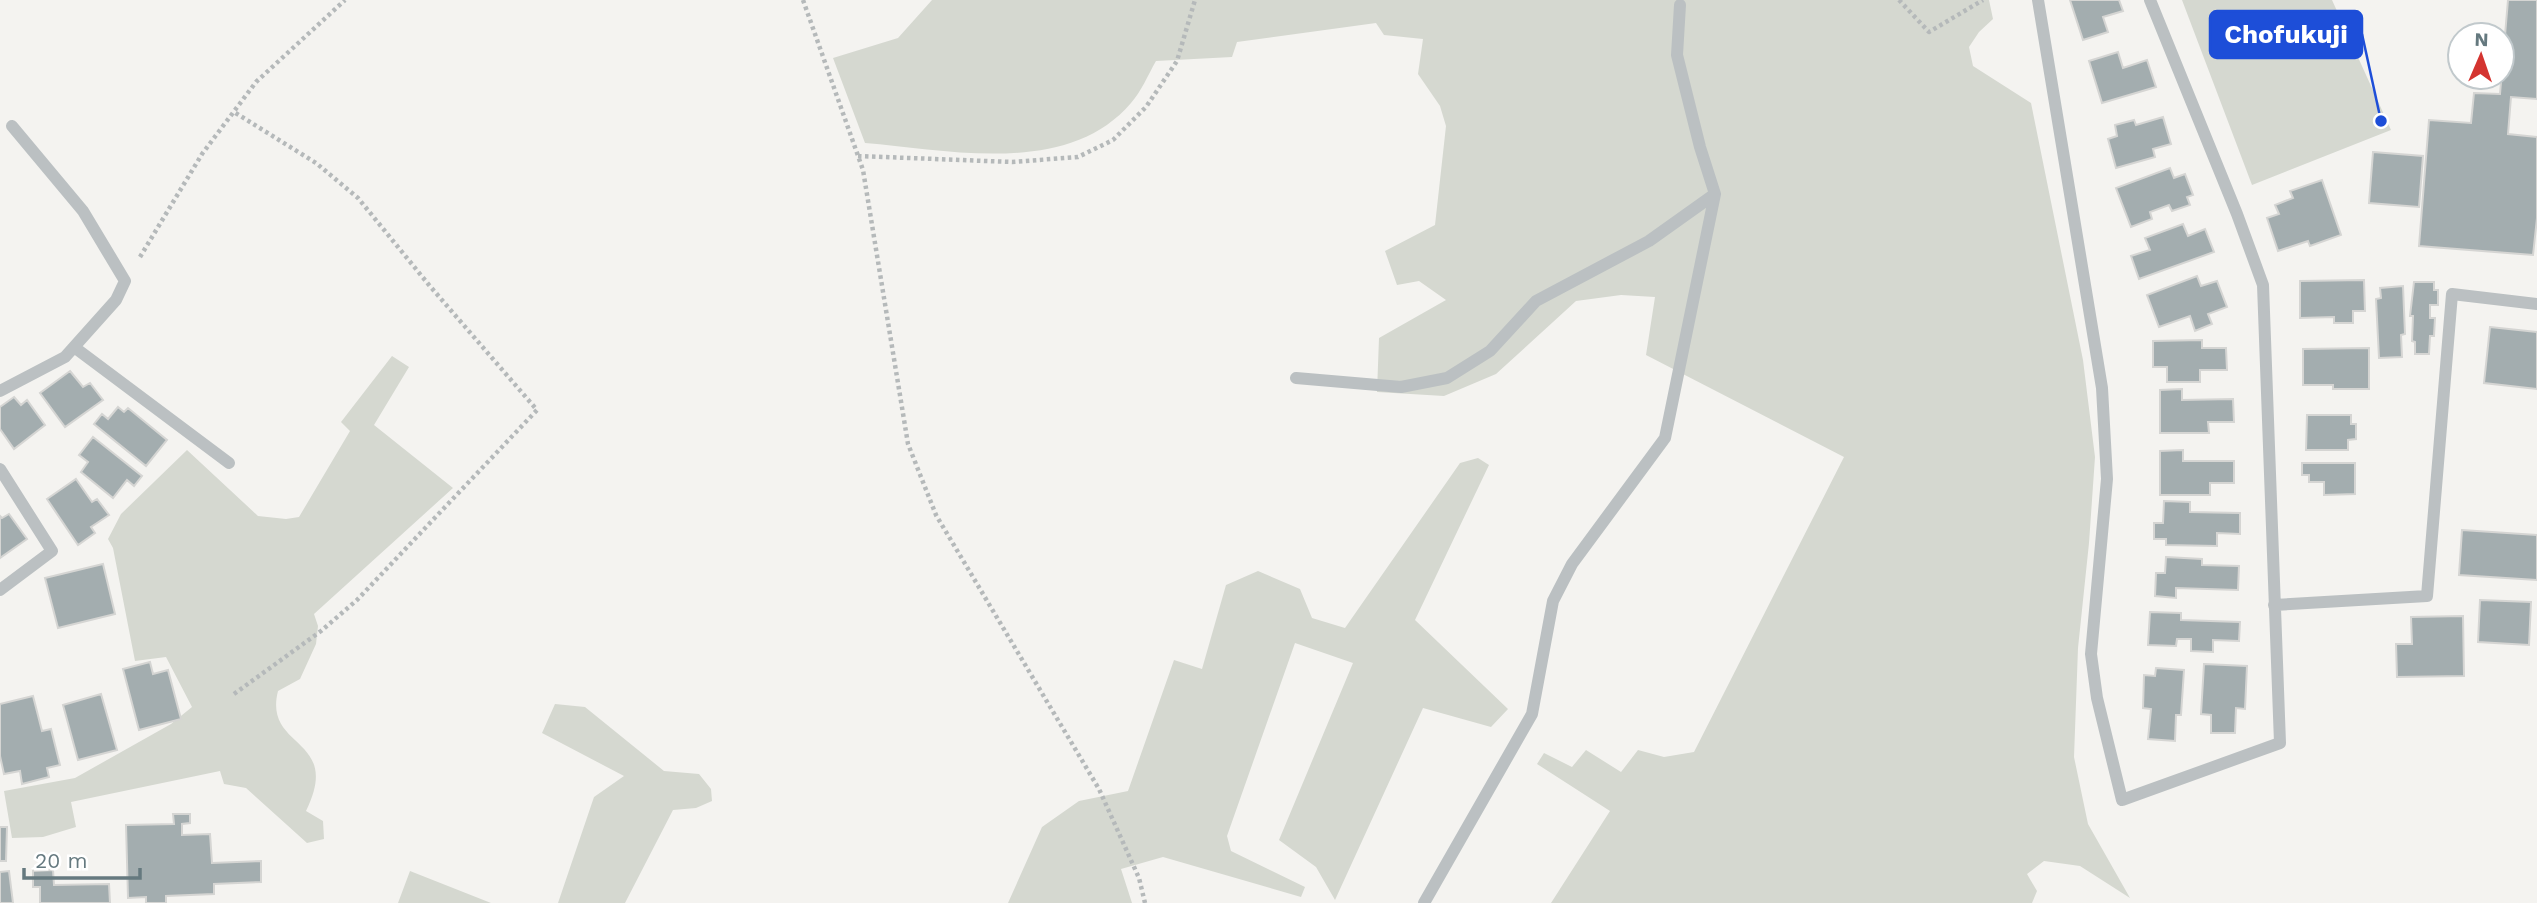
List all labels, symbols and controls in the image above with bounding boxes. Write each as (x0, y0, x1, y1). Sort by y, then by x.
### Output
callout: Chofukuji (2210, 11, 2362, 58)
text: Chofukuji (2224, 19, 2348, 49)
north arrow (2446, 21, 2516, 91)
text: N (2474, 28, 2489, 51)
scale bar (24, 836, 140, 880)
text: 20 m (35, 848, 87, 873)

